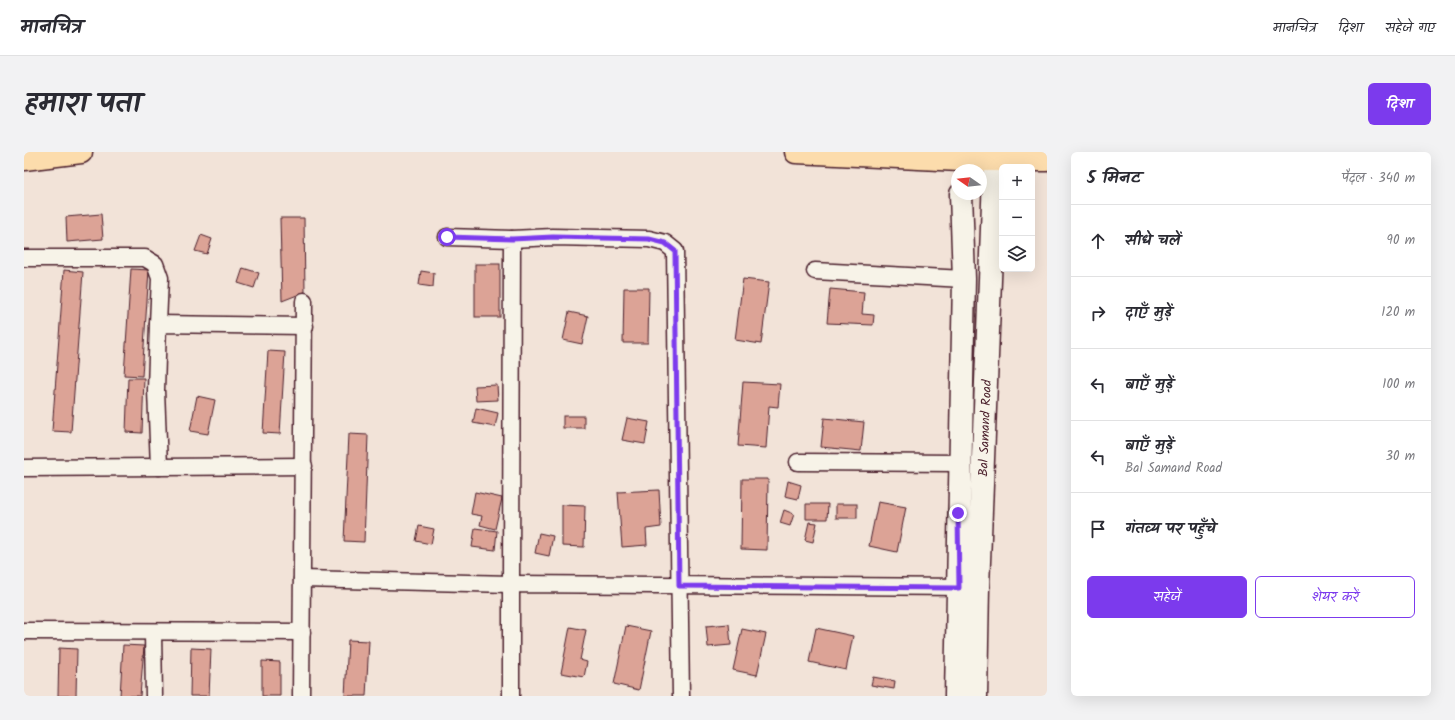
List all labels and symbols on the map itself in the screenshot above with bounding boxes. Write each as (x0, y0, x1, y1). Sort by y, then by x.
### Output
north arrow (951, 164, 987, 200)
route start (438, 228, 456, 246)
street label: Bal Samand Road (973, 379, 998, 477)
route end (949, 504, 967, 522)

